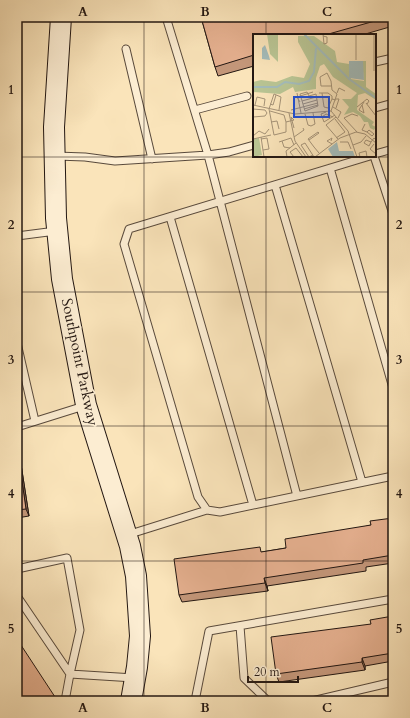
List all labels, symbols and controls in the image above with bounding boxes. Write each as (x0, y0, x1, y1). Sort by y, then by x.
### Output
text: A (78, 3, 88, 21)
text: B (200, 3, 210, 21)
text: C (322, 3, 332, 21)
inset map (253, 34, 376, 157)
text: 1 (8, 81, 14, 99)
text: 1 (396, 81, 402, 99)
text: 2 (8, 216, 15, 234)
text: 2 (396, 216, 403, 234)
street label: Southpoint Parkway (57, 296, 103, 428)
text: 3 (8, 351, 15, 369)
text: 3 (396, 351, 403, 369)
text: 4 (8, 485, 15, 503)
text: 4 (396, 485, 403, 503)
text: 5 (8, 620, 14, 638)
text: 5 (396, 620, 402, 638)
scale bar (248, 658, 298, 684)
text: 20 m (254, 664, 281, 680)
text: A (78, 699, 88, 717)
text: B (200, 699, 210, 717)
text: C (322, 699, 332, 717)

